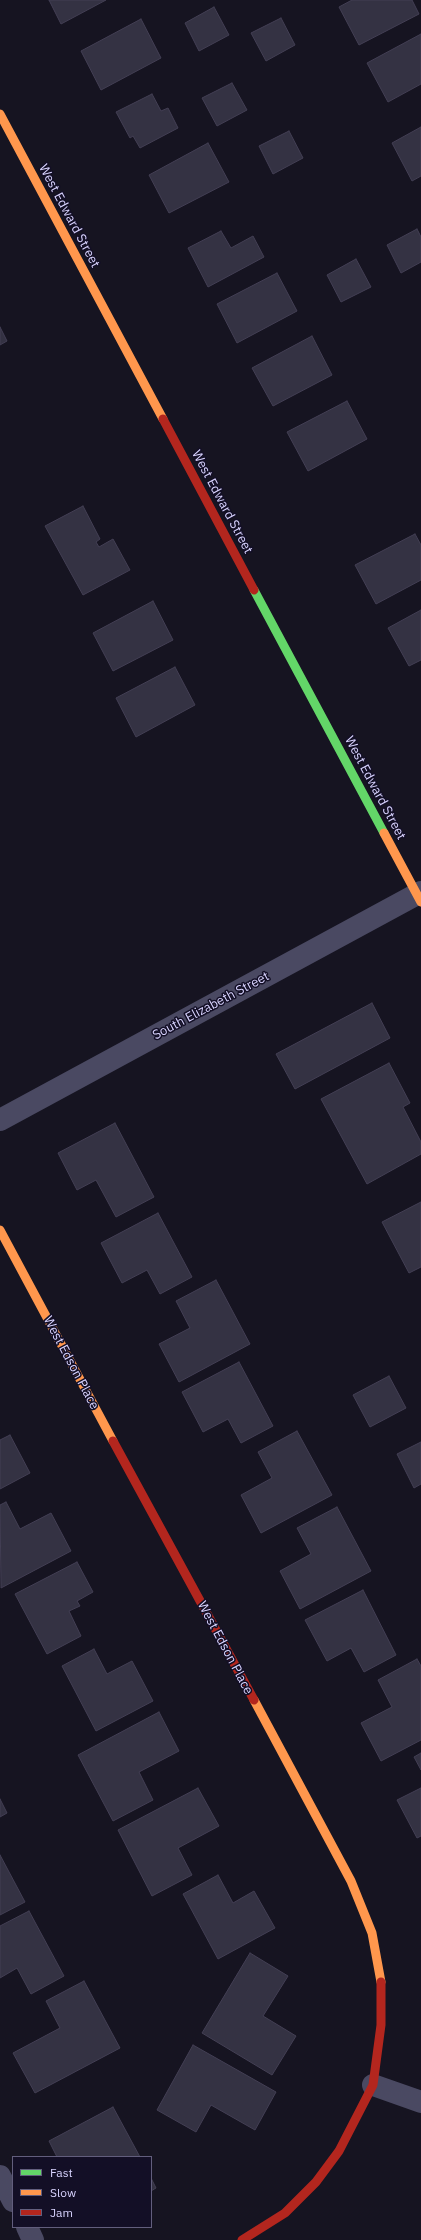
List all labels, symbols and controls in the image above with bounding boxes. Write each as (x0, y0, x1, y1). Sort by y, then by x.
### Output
street label: West Edward Street (35, 162, 103, 270)
street label: West Edward Street (188, 448, 256, 556)
street label: West Edward Street (341, 734, 409, 842)
street label: South Elizabeth Street (150, 969, 272, 1043)
street label: West Edson Place (40, 1314, 102, 1412)
street label: West Edson Place (194, 1599, 256, 1697)
legend (12, 2156, 152, 2228)
text: Fast (50, 2165, 73, 2180)
text: Slow (50, 2185, 76, 2200)
text: Jam (50, 2205, 73, 2220)

